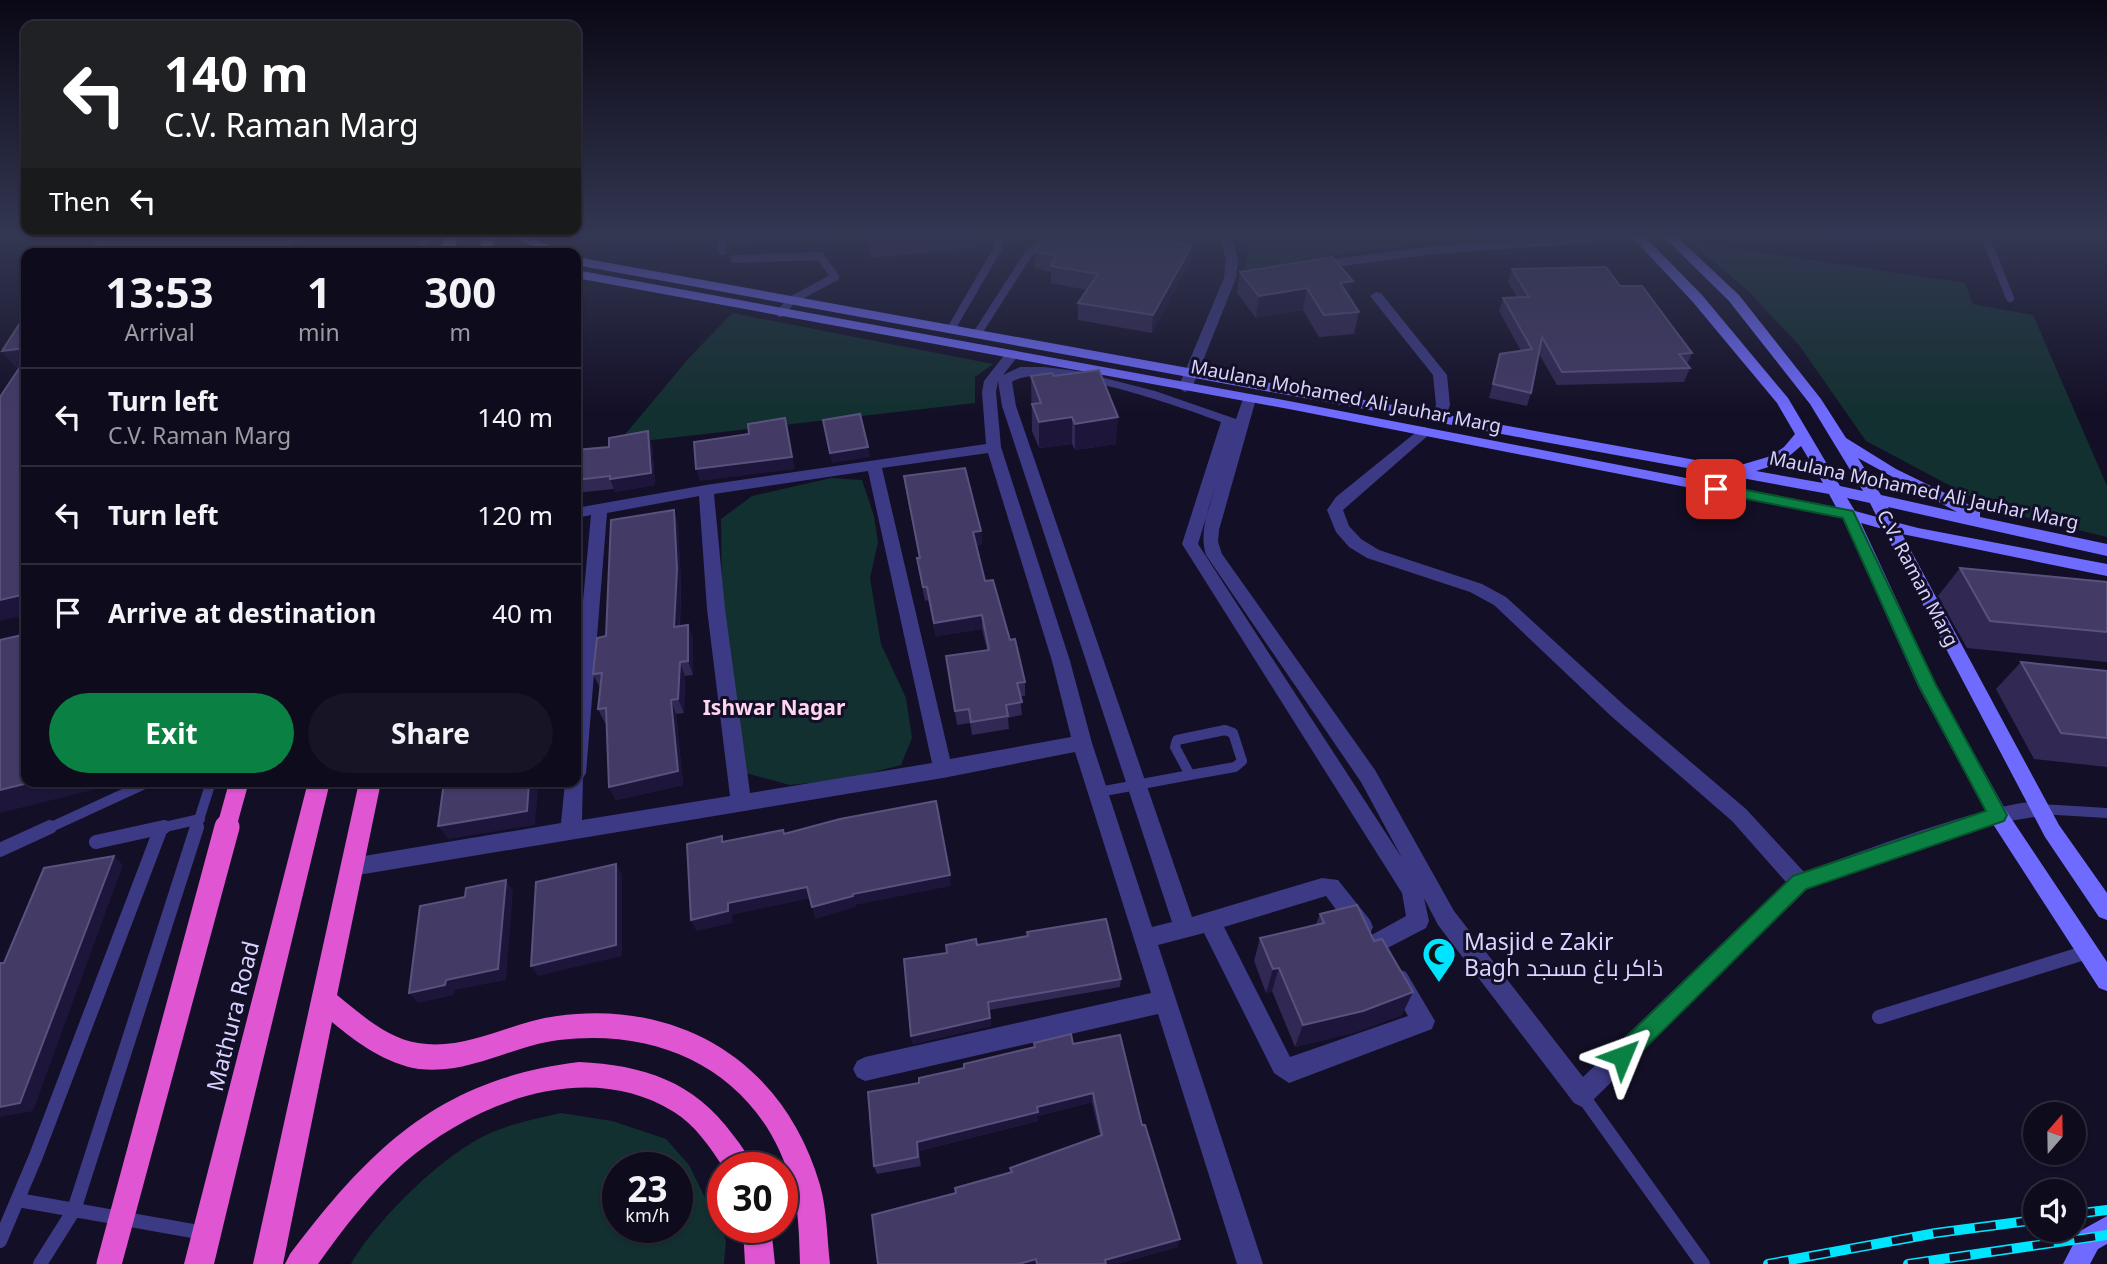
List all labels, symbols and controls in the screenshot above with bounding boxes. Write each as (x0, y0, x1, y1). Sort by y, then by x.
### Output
text: 140 m (164, 40, 309, 106)
icon: left (49, 49, 140, 140)
text: C.V. Raman Marg (164, 103, 419, 146)
icon: left (124, 182, 162, 220)
text: Then (49, 183, 110, 219)
text: 13:53 (106, 263, 213, 320)
text: 1 (307, 263, 331, 320)
text: 300 (424, 263, 496, 320)
text: Arrival (124, 316, 195, 348)
text: min (298, 316, 340, 348)
text: m (450, 316, 471, 348)
street label: Maulana Mohamed Ali Jauhar Marg (1189, 353, 1503, 439)
text: Turn left (108, 383, 219, 419)
icon: left (49, 398, 87, 436)
text: 140 m (477, 399, 553, 435)
text: C.V. Raman Marg (108, 419, 291, 451)
street label: Maulana Mohamed Ali Jauhar Marg (1767, 444, 2081, 536)
pin (1686, 459, 1746, 519)
icon: arrive (1697, 470, 1735, 508)
icon: left (49, 496, 87, 534)
text: Turn left (108, 497, 219, 533)
text: 120 m (477, 497, 553, 533)
street label: C.V. Raman Marg (1871, 505, 1965, 651)
icon: arrive (49, 594, 87, 632)
text: Arrive at destination (108, 595, 377, 631)
text: 40 m (492, 595, 553, 631)
button: Exit (49, 693, 294, 773)
button: Share (308, 693, 553, 773)
district label: Ishwar Nagar (703, 693, 846, 721)
place label: Masjid e Zakir Bagh ذاکر باغ مسجد (1464, 925, 1663, 984)
mosque icon: Masjid e Zakir Bagh ذاکر باغ مسجد (1420, 935, 1458, 984)
street label: Mathura Road (198, 938, 266, 1094)
position arrow (1585, 1019, 1659, 1093)
north arrow (2023, 1102, 2086, 1166)
map controls (2023, 1102, 2086, 1242)
speed limit sign: 30 (707, 1152, 798, 1243)
text: 23 (627, 1165, 668, 1212)
button: sound (2023, 1179, 2086, 1242)
text: km/h (625, 1203, 670, 1227)

